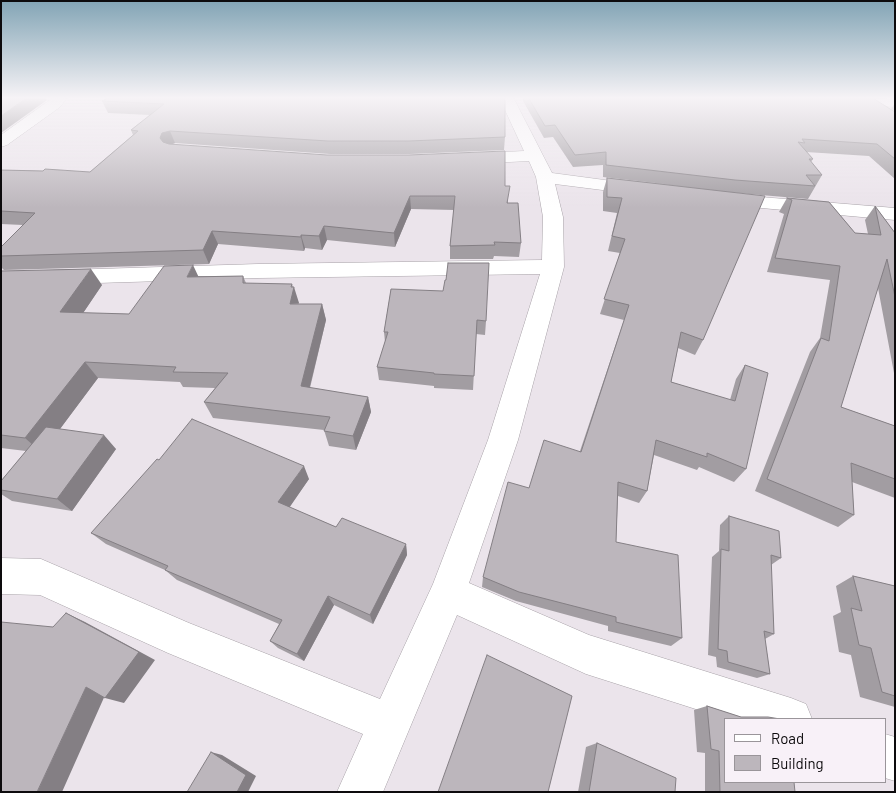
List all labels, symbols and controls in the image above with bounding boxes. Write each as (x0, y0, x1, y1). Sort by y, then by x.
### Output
legend (724, 718, 886, 783)
text: Road (771, 729, 804, 747)
text: Building (771, 754, 824, 772)

